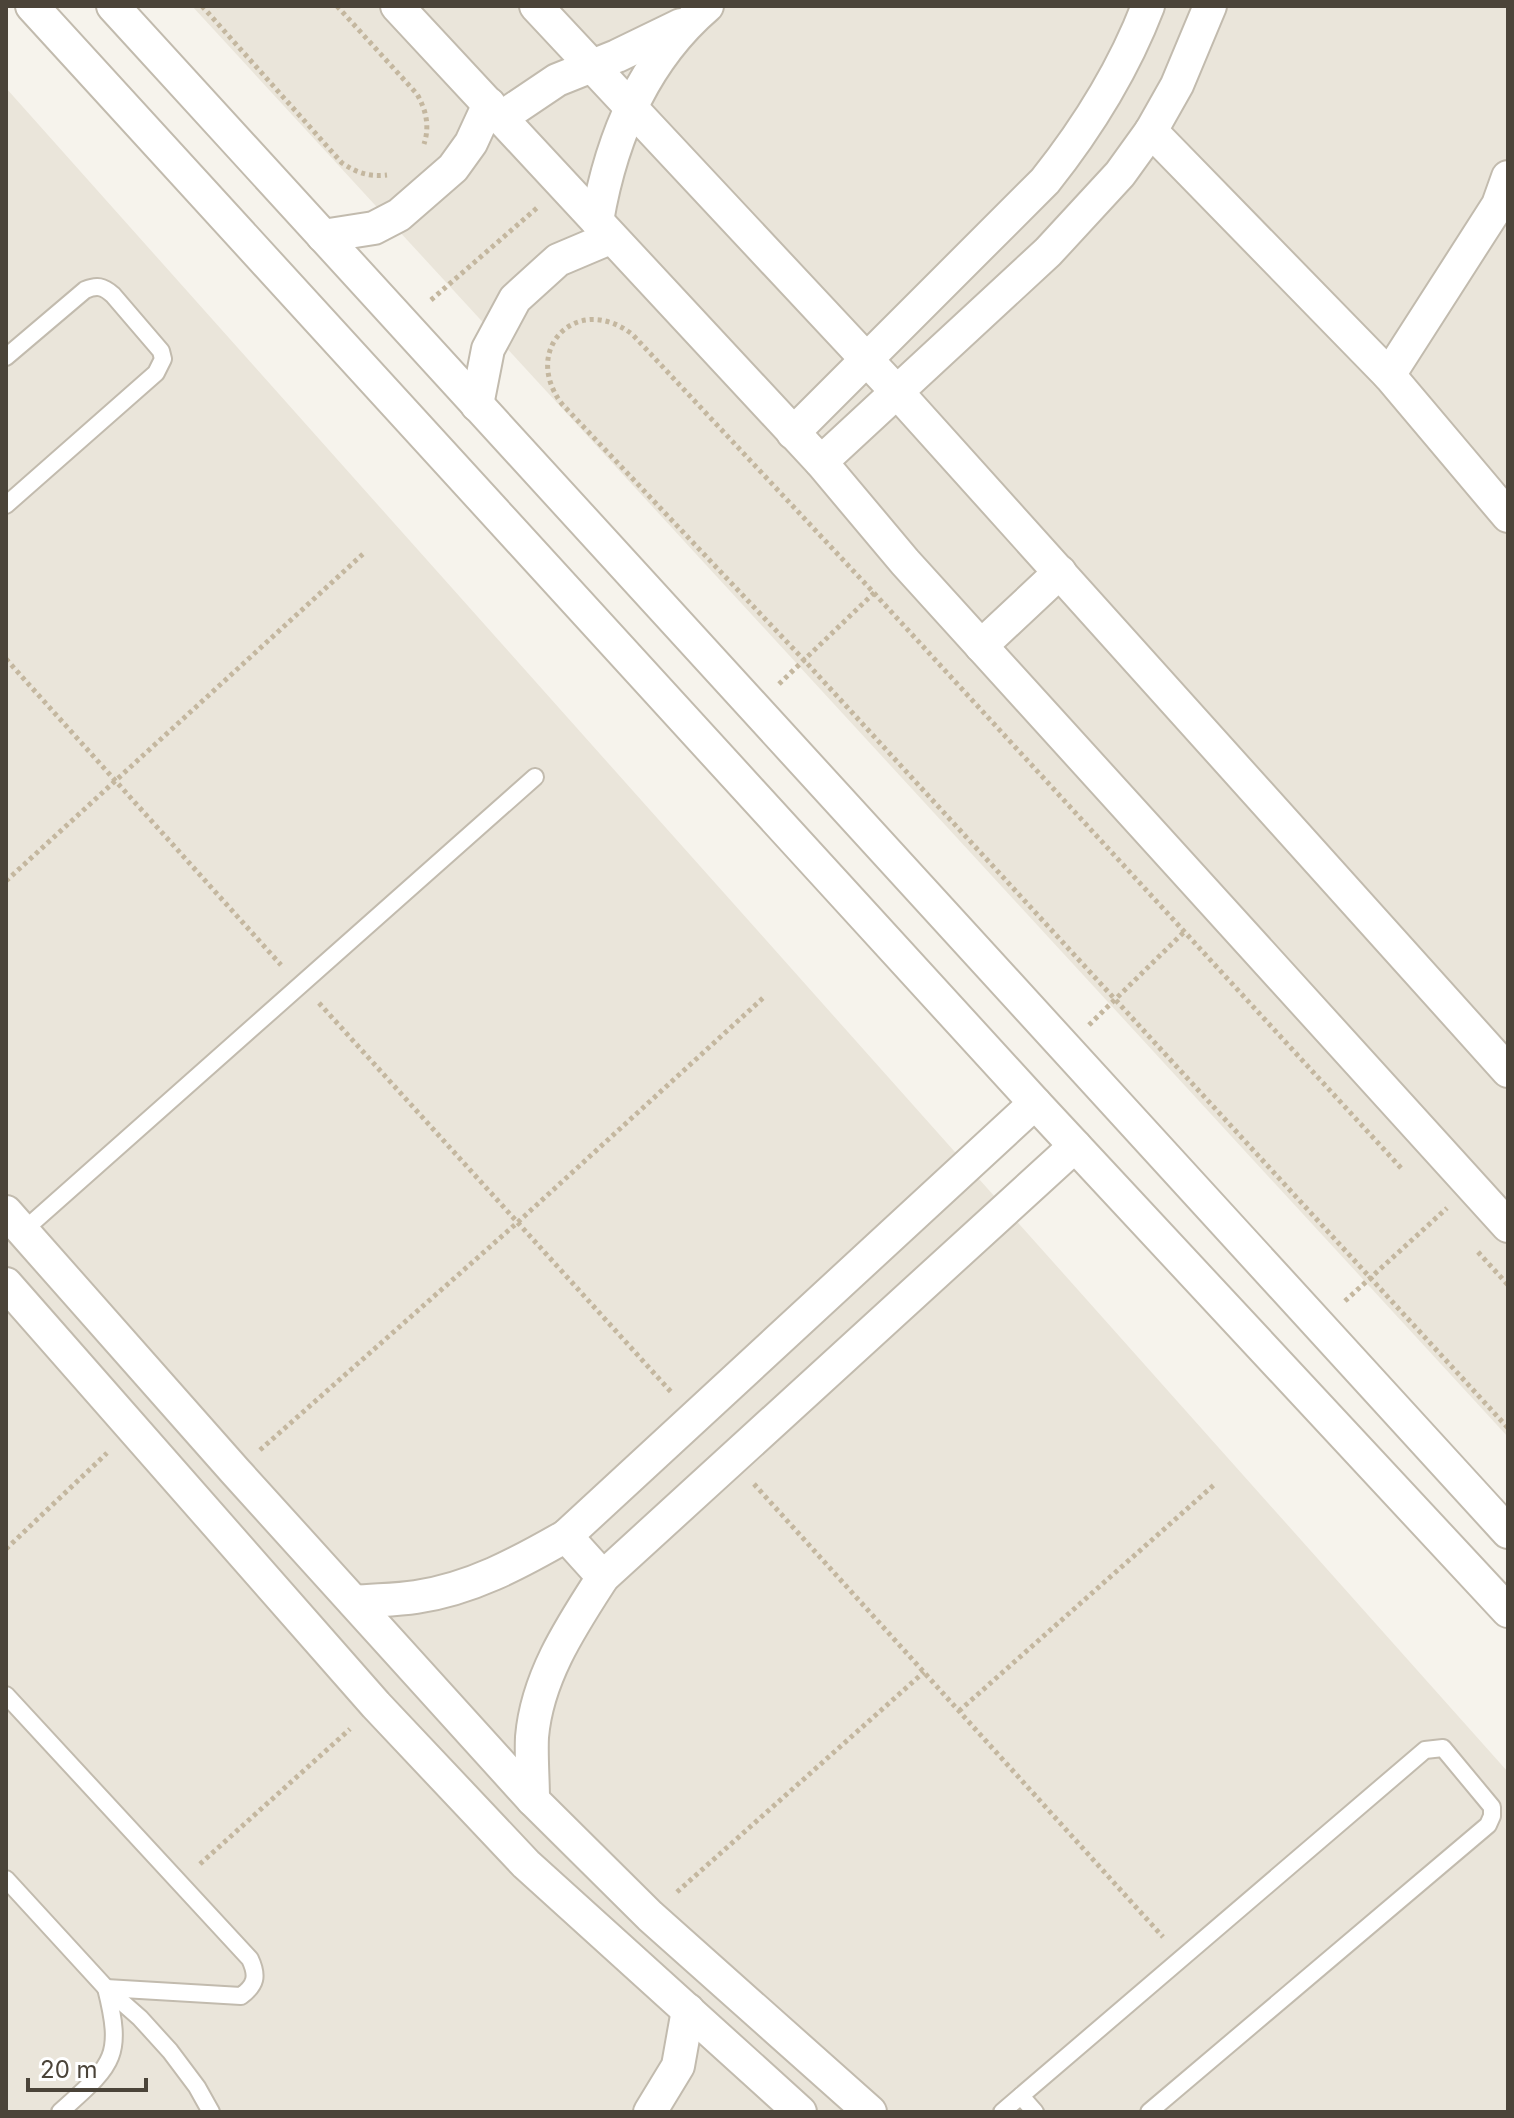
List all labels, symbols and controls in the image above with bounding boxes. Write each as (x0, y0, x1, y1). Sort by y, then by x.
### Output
scale bar (28, 2042, 146, 2092)
text: 20 m (40, 2055, 98, 2084)

